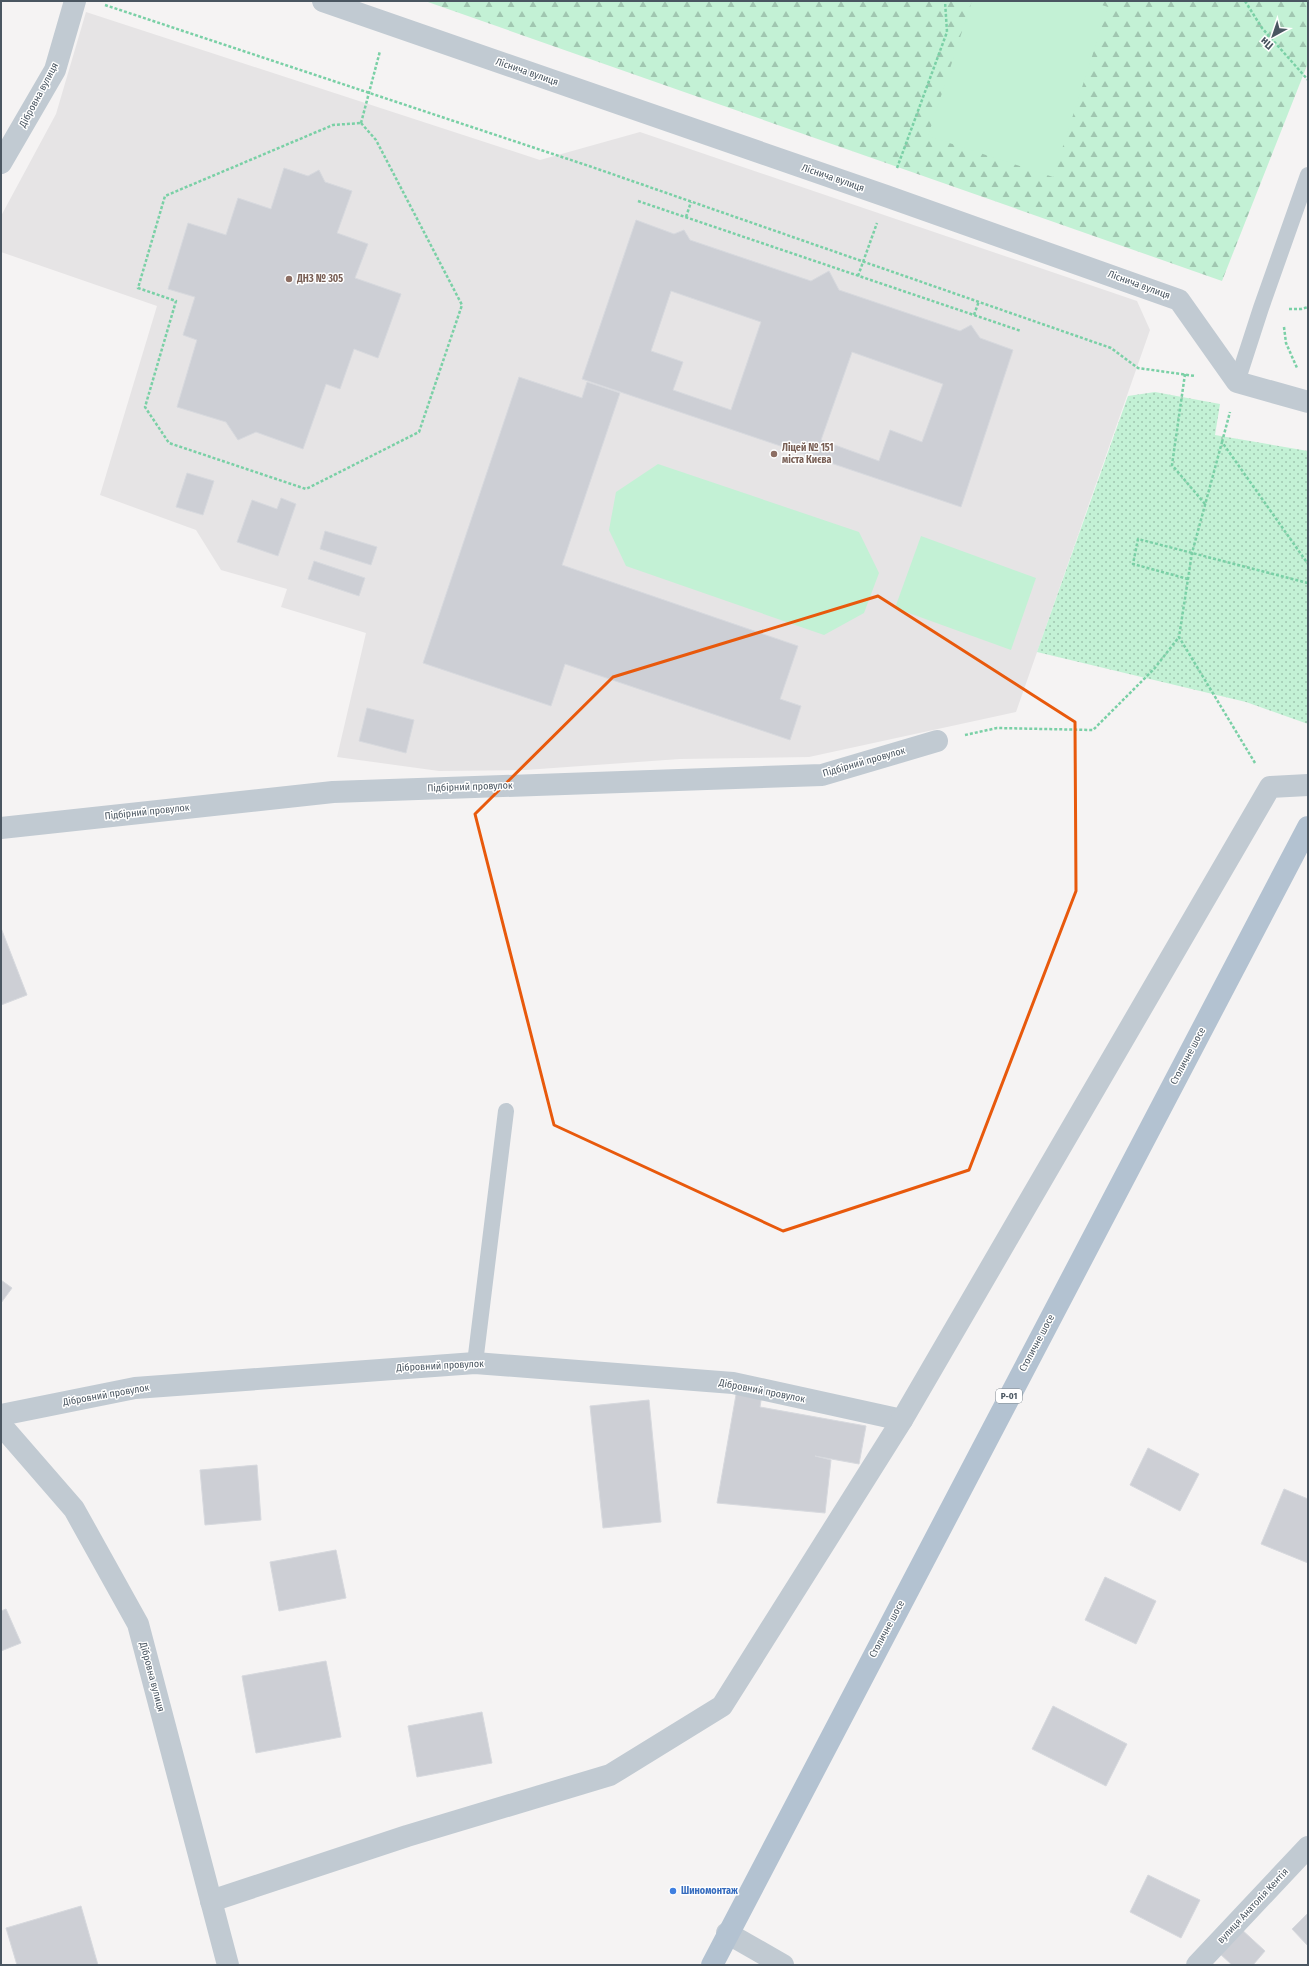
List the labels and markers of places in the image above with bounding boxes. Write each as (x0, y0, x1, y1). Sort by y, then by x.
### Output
place label: ДНЗ № 305 (296, 273, 343, 285)
marker: ДНЗ № 305 (284, 274, 294, 284)
place label: Ліцей № 151 міста Києва (782, 442, 833, 466)
marker: Ліцей № 151 міста Києва (769, 449, 779, 459)
place label: Шиномонтаж (681, 1885, 738, 1897)
marker: Шиномонтаж (668, 1886, 678, 1896)

